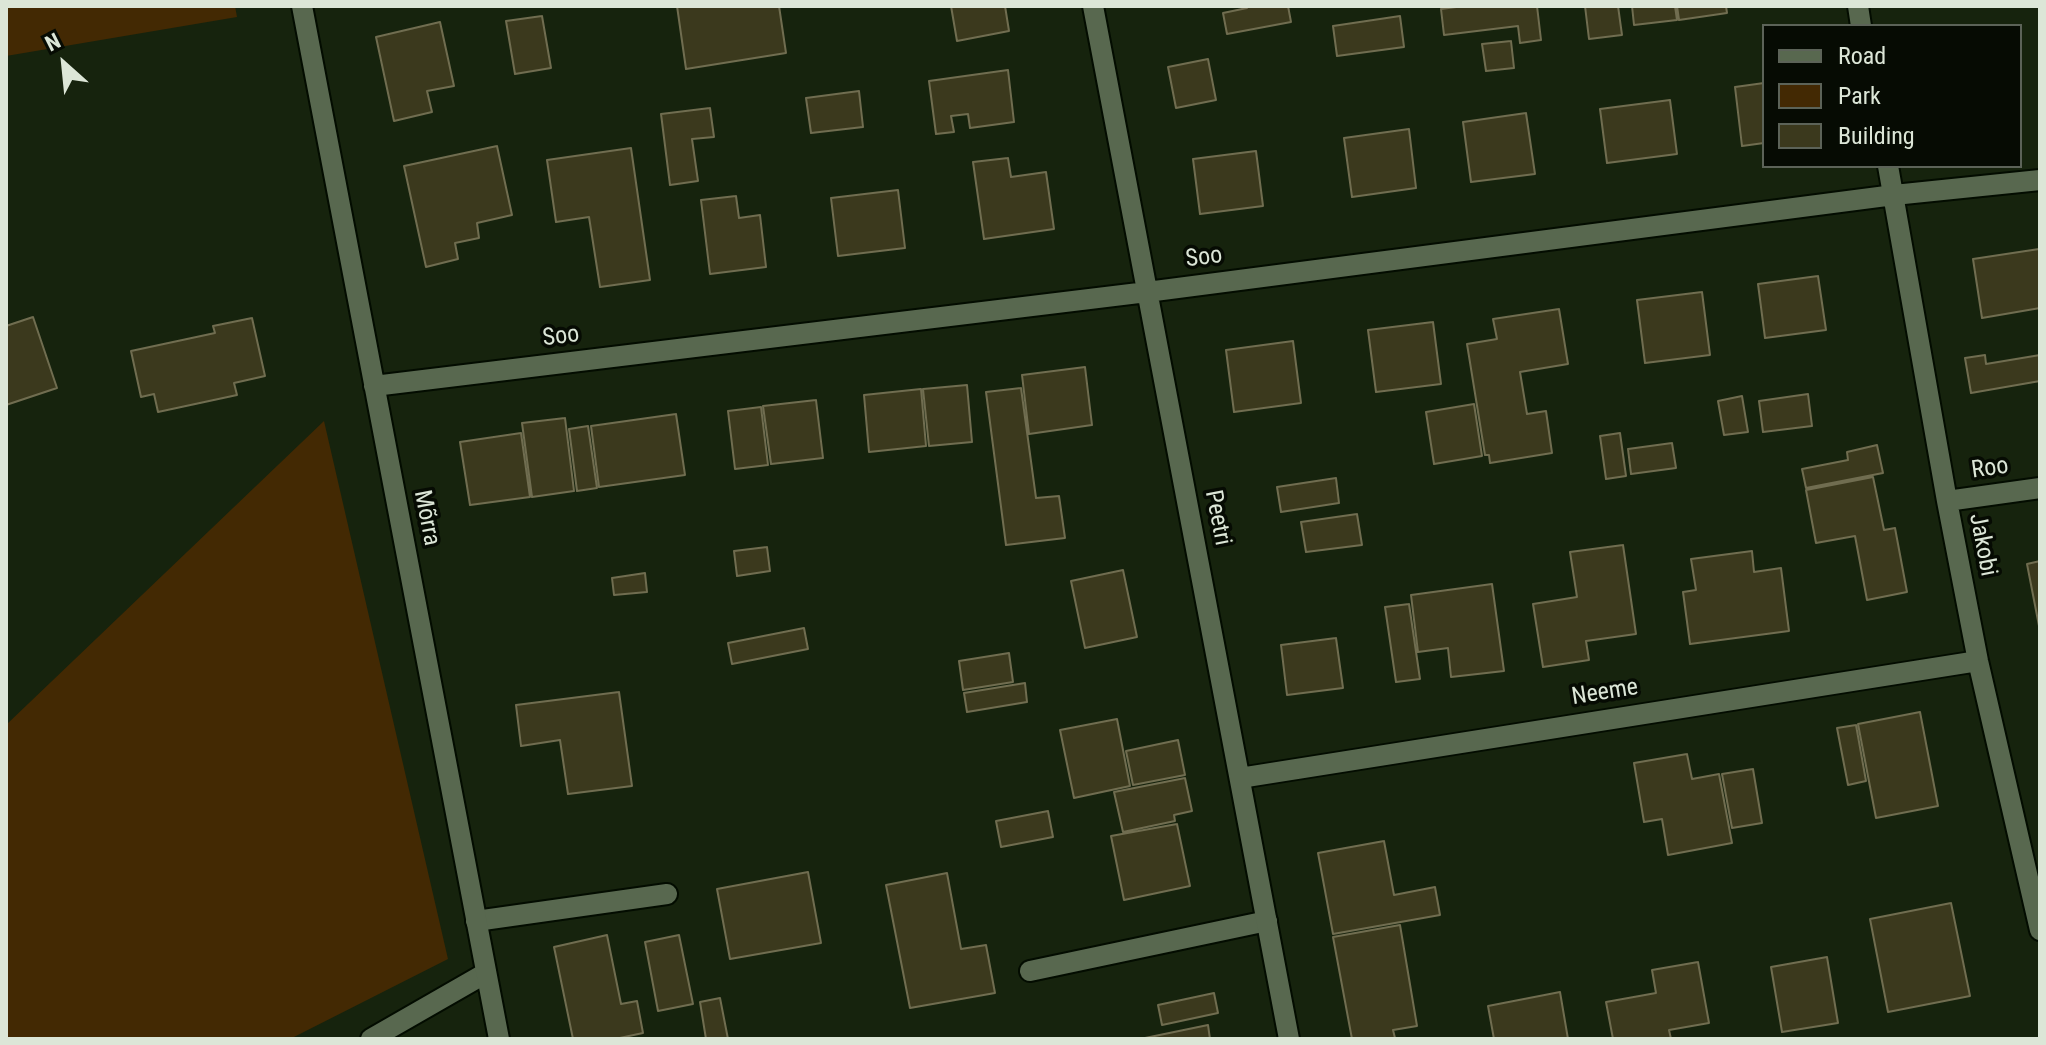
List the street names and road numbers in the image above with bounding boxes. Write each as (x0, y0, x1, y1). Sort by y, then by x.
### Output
street label: Soo (1184, 241, 1224, 275)
street label: Soo (541, 320, 581, 354)
street label: Roo (1970, 452, 2010, 486)
street label: Mõrra (407, 488, 445, 548)
street label: Peetri (1198, 488, 1236, 548)
street label: Jakobi (1962, 511, 2002, 579)
street label: Neeme (1570, 674, 1640, 712)

